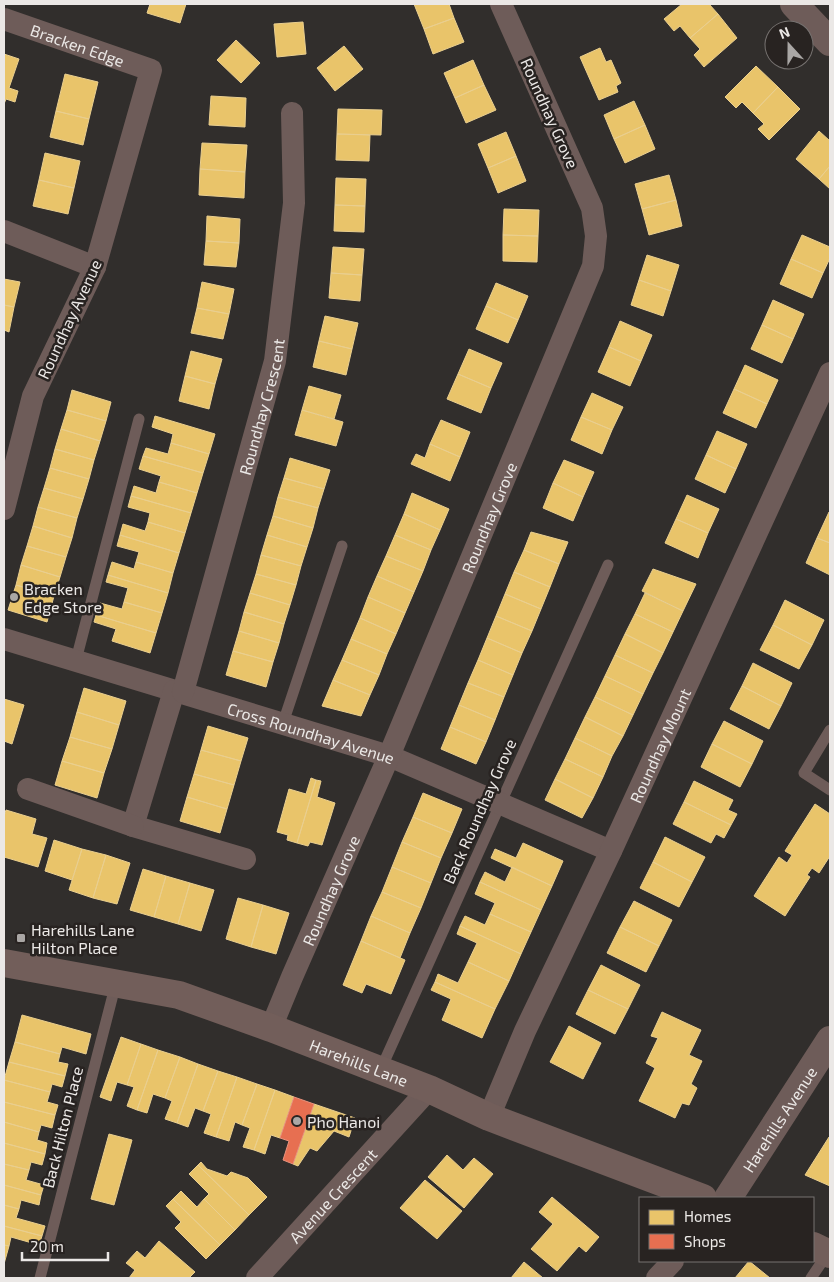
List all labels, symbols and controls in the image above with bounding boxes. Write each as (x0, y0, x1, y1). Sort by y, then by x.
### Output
street label: Bracken Edge (28, 20, 127, 70)
north arrow (764, 20, 814, 70)
text: N (776, 23, 792, 42)
street label: Roundhay Grove (517, 55, 583, 171)
street label: Roundhay Avenue (33, 256, 105, 382)
street label: Roundhay Crescent (234, 338, 287, 477)
street label: Roundhay Grove (457, 459, 520, 576)
place label: Bracken Edge Store (24, 579, 102, 616)
marker: Bracken Edge Store (8, 591, 20, 603)
street label: Roundhay Mount (625, 685, 694, 806)
street label: Cross Roundhay Avenue (225, 698, 398, 767)
street label: Back Roundhay Grove (438, 736, 520, 886)
street label: Roundhay Grove (298, 832, 363, 948)
place label: Harehills Lane Hilton Place (31, 920, 135, 957)
marker: Harehills Lane Hilton Place (15, 932, 27, 944)
street label: Harehills Lane (307, 1034, 411, 1090)
street label: Harehills Avenue (738, 1063, 820, 1175)
street label: Back Hilton Place (38, 1064, 86, 1190)
place label: Pho Hanoi (307, 1112, 380, 1131)
marker: Pho Hanoi (291, 1115, 303, 1127)
street label: Avenue Crescent (285, 1144, 380, 1246)
legend (639, 1197, 814, 1262)
text: Homes (684, 1207, 731, 1225)
scale bar (22, 1230, 109, 1262)
text: Shops (684, 1232, 726, 1250)
text: 20 m (30, 1237, 64, 1255)

